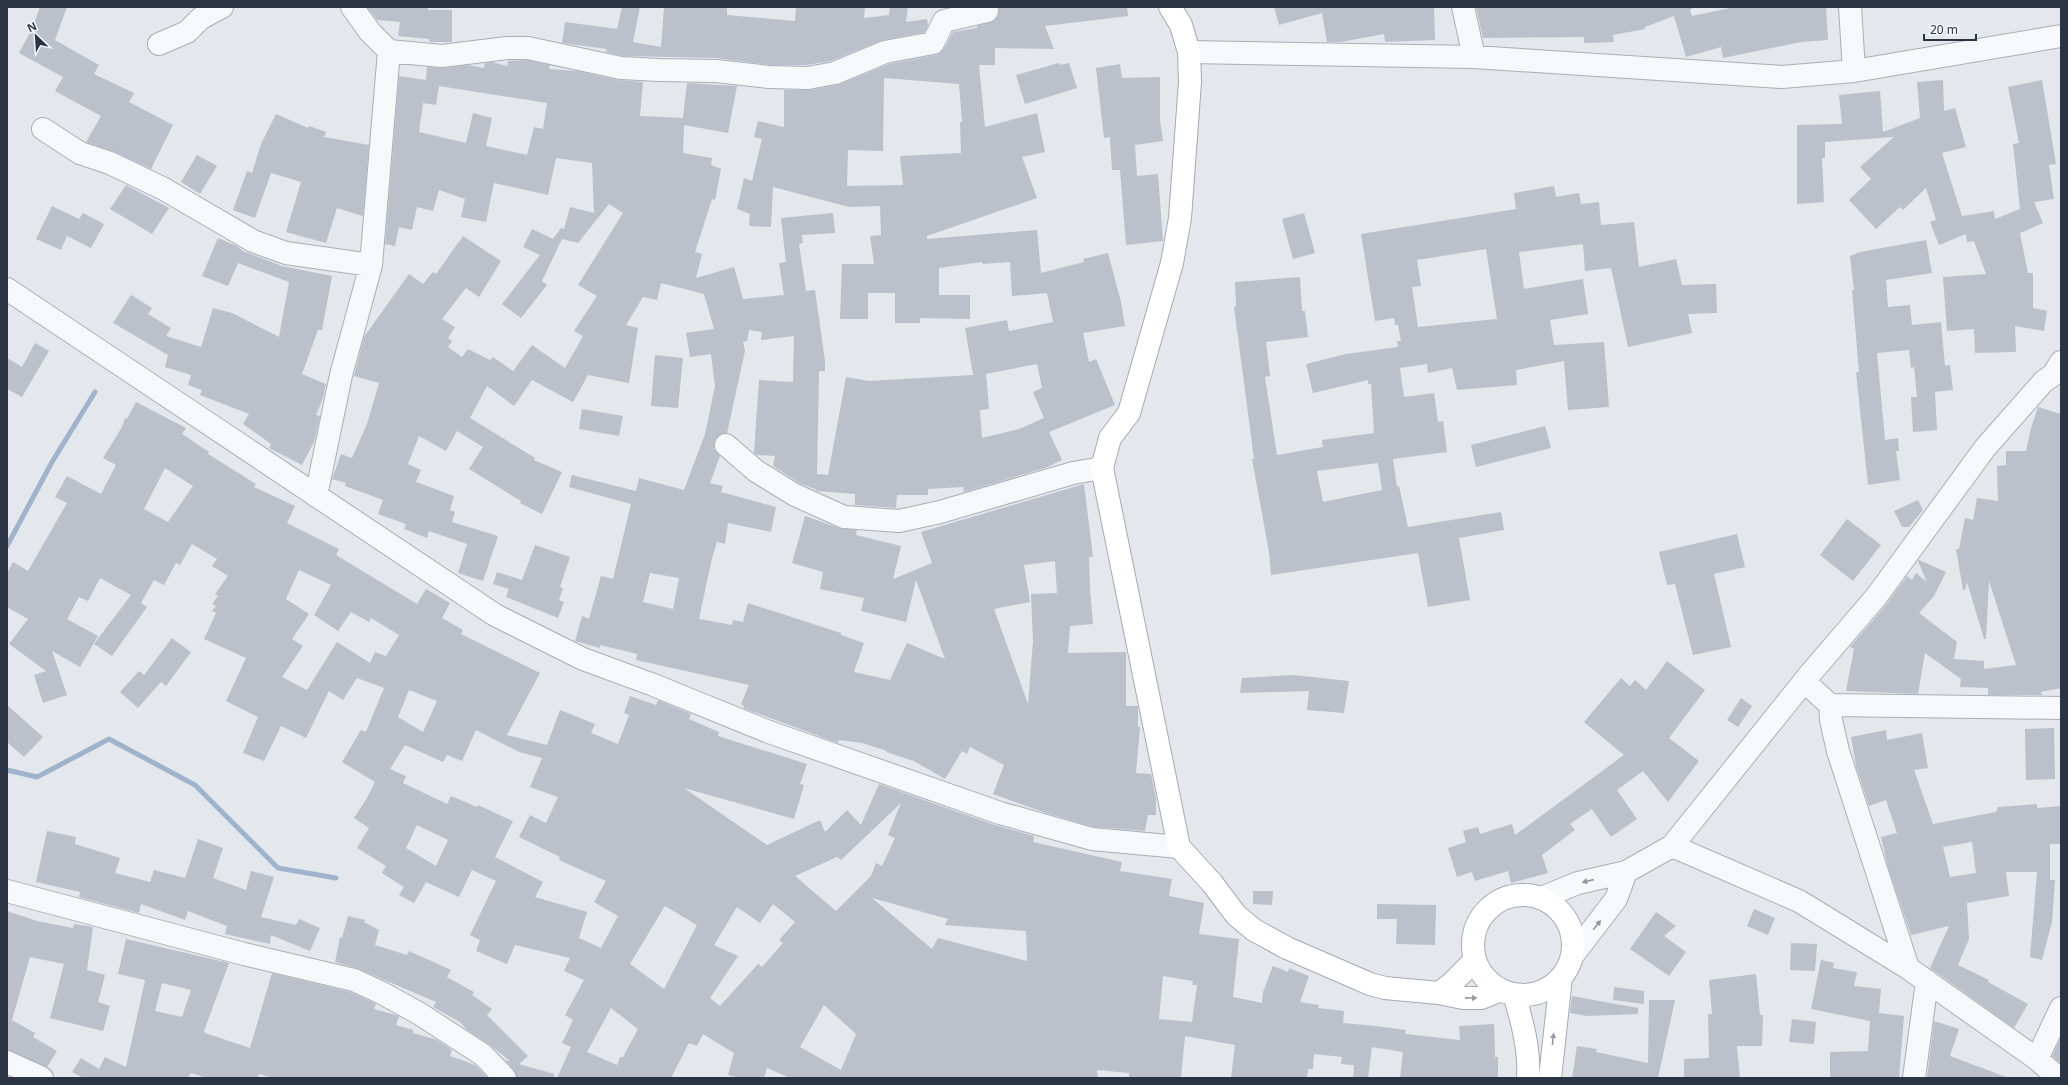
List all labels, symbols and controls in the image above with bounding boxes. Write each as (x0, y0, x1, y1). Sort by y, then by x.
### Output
north arrow (16, 16, 56, 56)
scale bar (1924, 16, 1976, 42)
text: N (24, 18, 39, 35)
text: 20 m (1930, 21, 1958, 38)
one-way arrow (1581, 878, 1594, 884)
one-way arrow (1592, 919, 1601, 930)
one-way arrow (1465, 995, 1478, 1001)
one-way arrow (1550, 1033, 1557, 1045)

